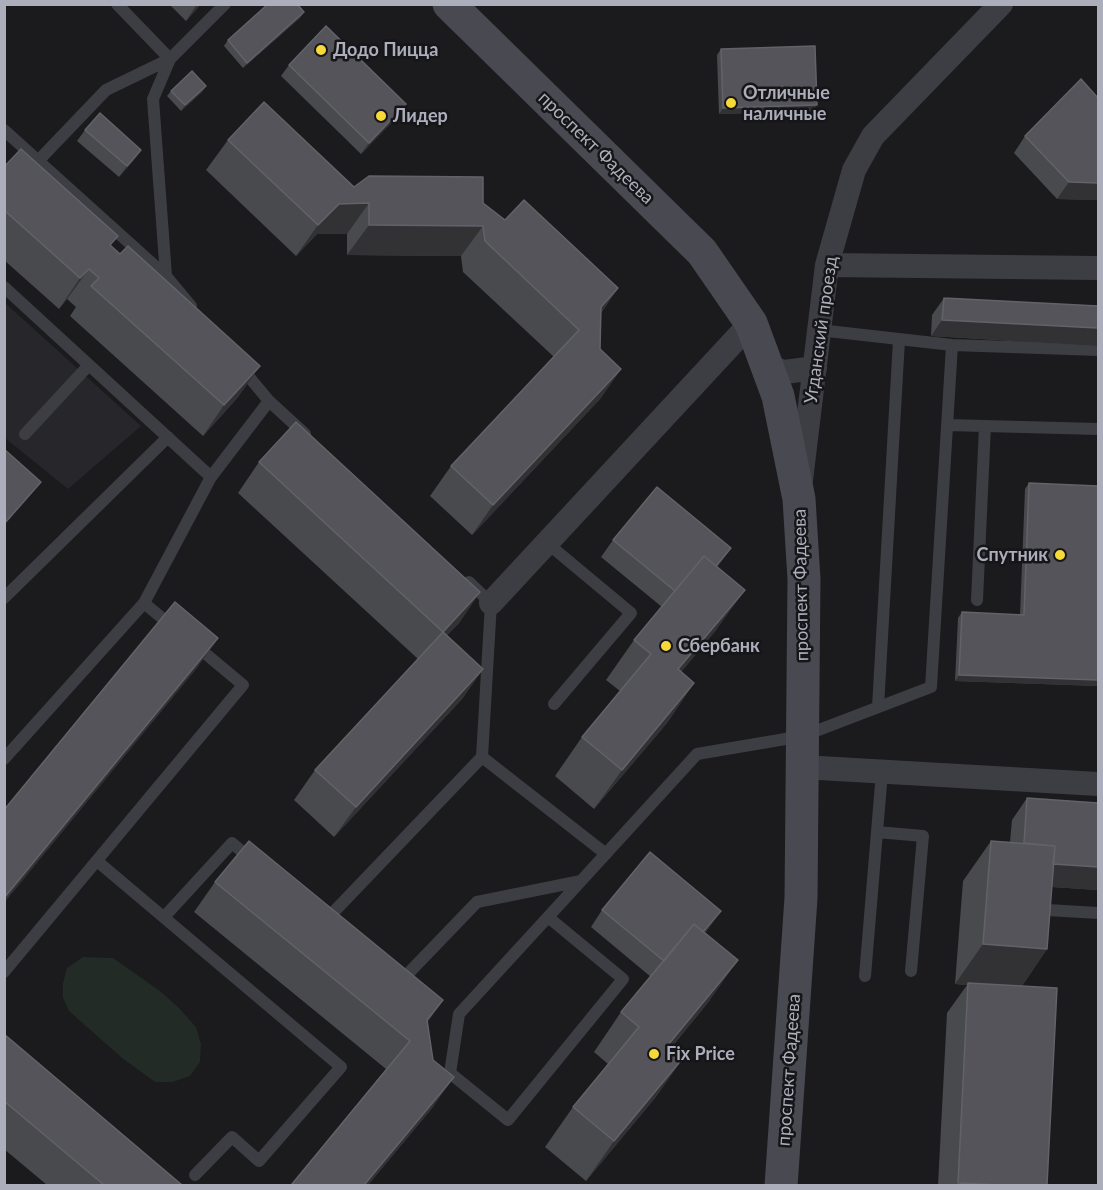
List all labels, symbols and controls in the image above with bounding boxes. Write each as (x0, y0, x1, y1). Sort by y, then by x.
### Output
place label: Додо Пицца (333, 39, 438, 61)
marker: Додо Пицца (314, 43, 328, 57)
place label: Отличные наличные (743, 82, 830, 124)
street label: проспект Фадеева (534, 87, 658, 209)
marker: Отличные наличные (724, 96, 738, 110)
place label: Лидер (393, 105, 448, 127)
marker: Лидер (374, 109, 388, 123)
street label: Угданский проезд (800, 255, 842, 405)
street label: проспект Фадеева (789, 509, 813, 661)
place label: Спутник (977, 544, 1048, 566)
marker: Спутник (1053, 548, 1067, 562)
place label: Сбербанк (678, 635, 760, 657)
marker: Сбербанк (659, 639, 673, 653)
street label: проспект Фадеева (773, 993, 805, 1147)
place label: Fix Price (666, 1043, 735, 1065)
marker: Fix Price (647, 1047, 661, 1061)

